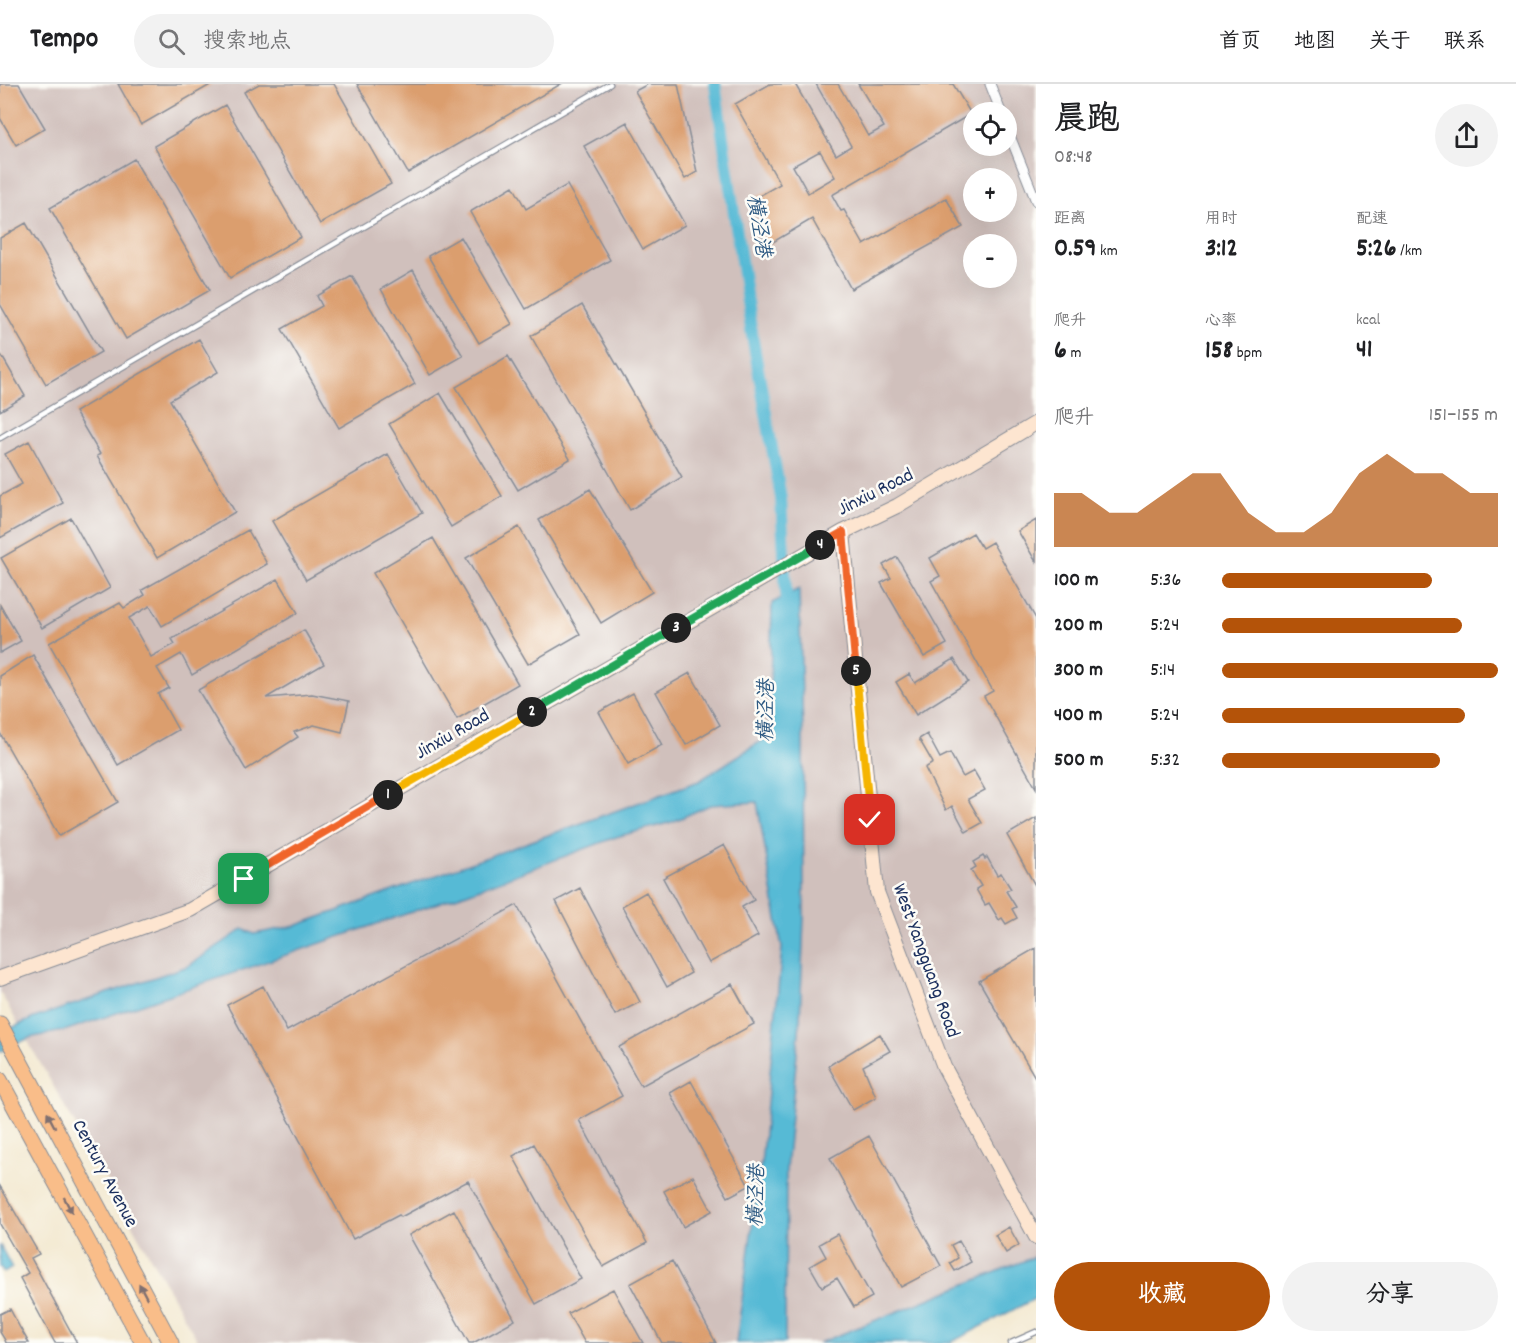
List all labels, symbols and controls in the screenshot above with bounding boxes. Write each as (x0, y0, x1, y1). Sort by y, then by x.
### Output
search box (134, 14, 554, 68)
text: Tempo (30, 21, 98, 61)
icon: search (155, 25, 188, 58)
text: 搜索地点 (203, 27, 291, 58)
text: 首页 (1219, 28, 1261, 58)
text: 地图 (1294, 28, 1336, 58)
text: 关于 (1369, 28, 1411, 58)
text: 联系 (1444, 28, 1486, 58)
text: 晨跑 (1054, 98, 1120, 145)
map controls (963, 102, 1017, 288)
button: locate (963, 102, 1017, 156)
button: share (1435, 104, 1498, 167)
text: 08:48 (1054, 144, 1093, 172)
button: + (963, 168, 1017, 222)
water label: 横泾港 (737, 193, 777, 261)
text: 距离 (1054, 208, 1086, 231)
text: 用时 (1205, 208, 1237, 231)
text: 配速 (1356, 208, 1388, 231)
text: 0.59 (1054, 231, 1096, 268)
text: 3:12 (1205, 231, 1238, 268)
text: 5:26 (1356, 231, 1396, 268)
button: − (963, 234, 1017, 288)
text: km (1096, 240, 1118, 263)
text: /km (1396, 240, 1422, 263)
text: kcal (1356, 309, 1380, 332)
text: 爬升 (1054, 310, 1086, 333)
text: 心率 (1205, 310, 1237, 333)
text: 41 (1356, 332, 1372, 369)
text: 6 (1054, 333, 1067, 370)
text: 158 (1205, 333, 1233, 370)
text: m (1067, 342, 1081, 365)
text: bpm (1233, 342, 1262, 365)
text: 151–155 m (1429, 402, 1498, 430)
text: 爬升 (1054, 405, 1094, 433)
street label: Jinxiu Road (833, 462, 919, 524)
pin: 4 (805, 530, 835, 560)
text: 4 (817, 533, 823, 556)
text: 100 m (1054, 567, 1099, 595)
text: 5:36 (1150, 567, 1181, 595)
text: 200 m (1054, 612, 1103, 640)
text: 5:24 (1150, 612, 1180, 640)
pin: 3 (661, 613, 691, 643)
text: 3 (672, 616, 680, 639)
pin: 5 (841, 656, 871, 686)
text: 300 m (1054, 657, 1103, 685)
text: 5:14 (1150, 657, 1175, 685)
text: 5 (852, 659, 860, 682)
water label: 横泾港 (752, 677, 784, 743)
pin: 2 (517, 697, 547, 727)
text: 2 (529, 700, 536, 723)
street label: Jinxiu Road (411, 702, 495, 768)
text: 400 m (1054, 702, 1102, 730)
text: 5:24 (1150, 702, 1180, 730)
text: 500 m (1054, 747, 1103, 775)
text: 5:32 (1150, 747, 1180, 775)
pin: 1 (373, 780, 403, 810)
text: 1 (386, 783, 390, 806)
pin (844, 794, 895, 845)
icon: check (853, 803, 886, 836)
pin (218, 853, 269, 904)
icon: arrive (227, 862, 260, 895)
street label: West Yangguang Road (884, 880, 966, 1042)
one-way arrow (46, 1111, 56, 1128)
street label: Century Avenue (64, 1115, 144, 1233)
water label: 横泾港 (742, 1162, 774, 1228)
one-way arrow (63, 1197, 73, 1214)
button: 收藏 (1054, 1262, 1270, 1331)
button: 分享 (1282, 1262, 1498, 1331)
one-way arrow (138, 1283, 148, 1300)

